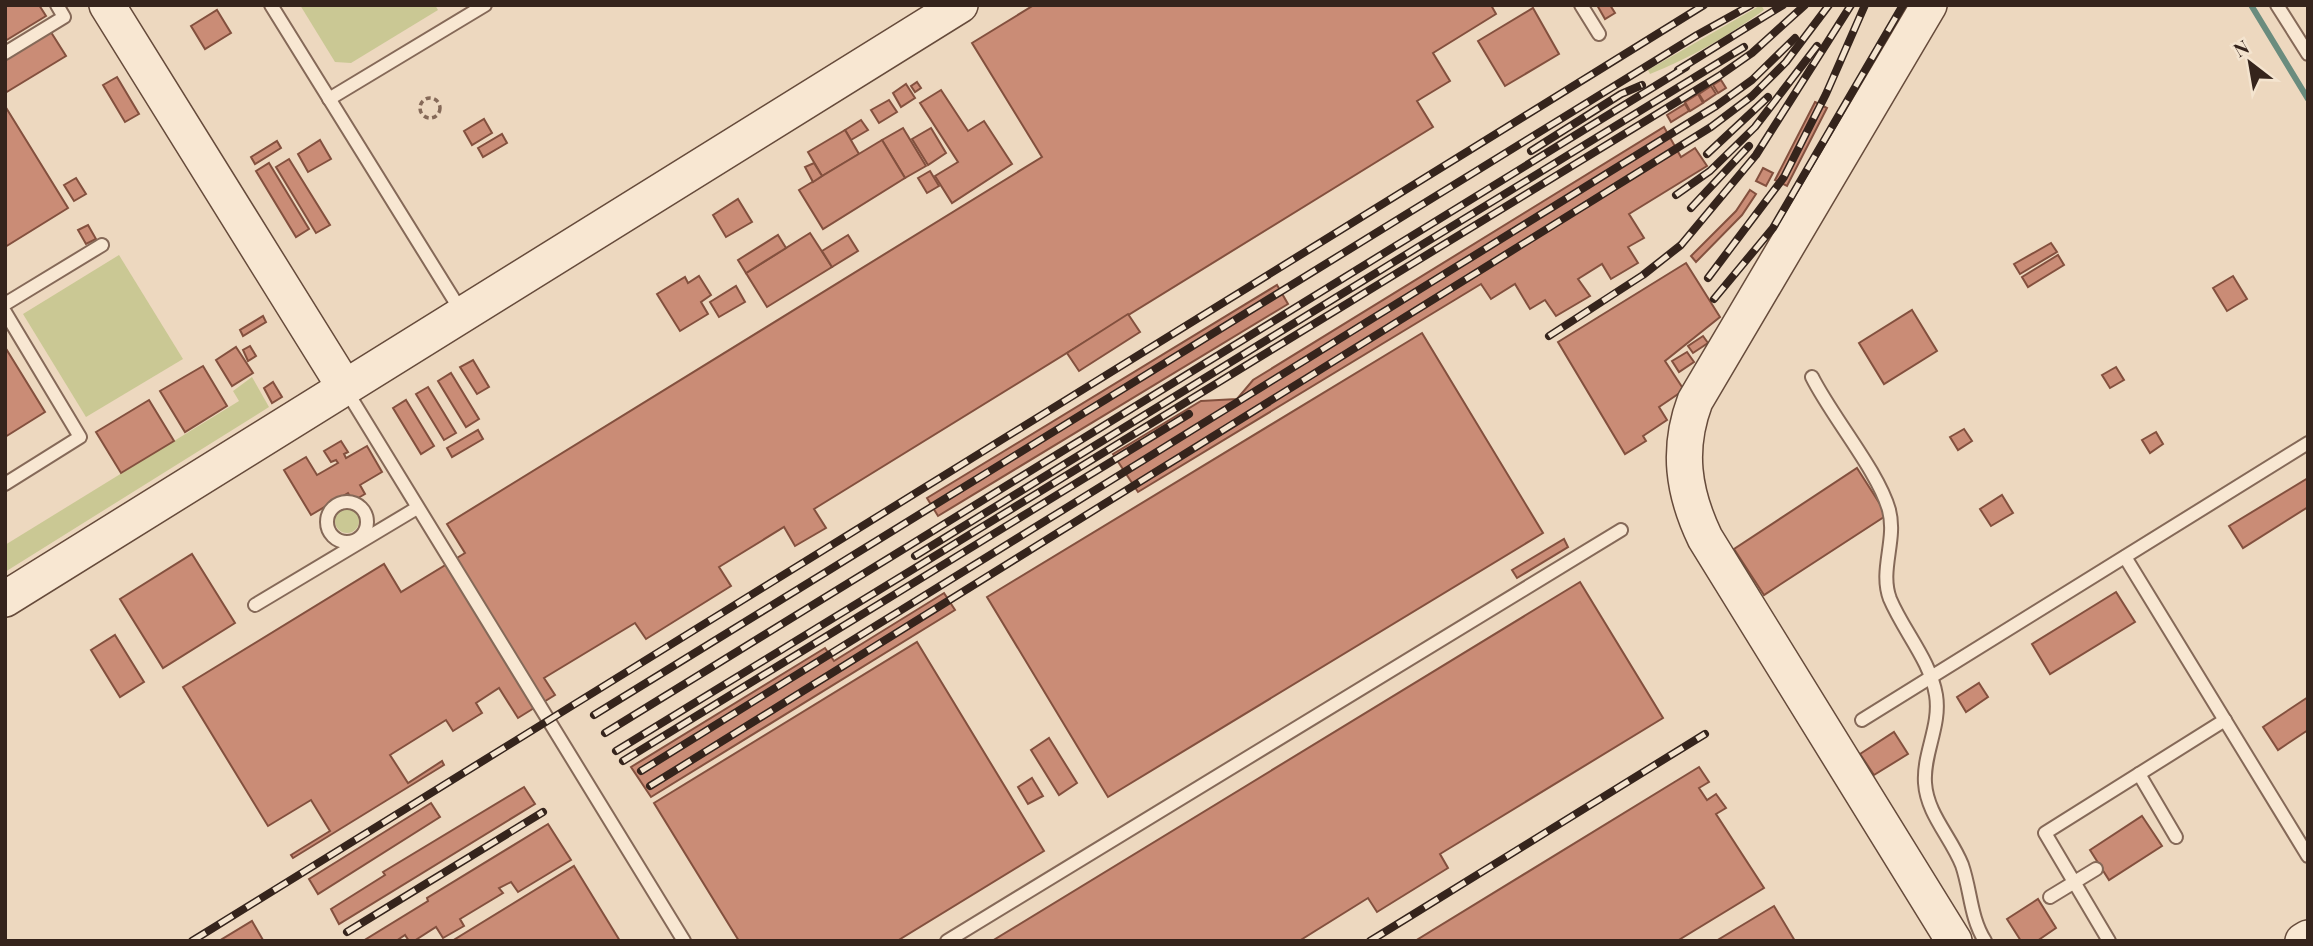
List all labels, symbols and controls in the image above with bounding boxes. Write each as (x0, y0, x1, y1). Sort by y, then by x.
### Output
north arrow (2215, 28, 2285, 98)
text: N (2228, 33, 2254, 62)

